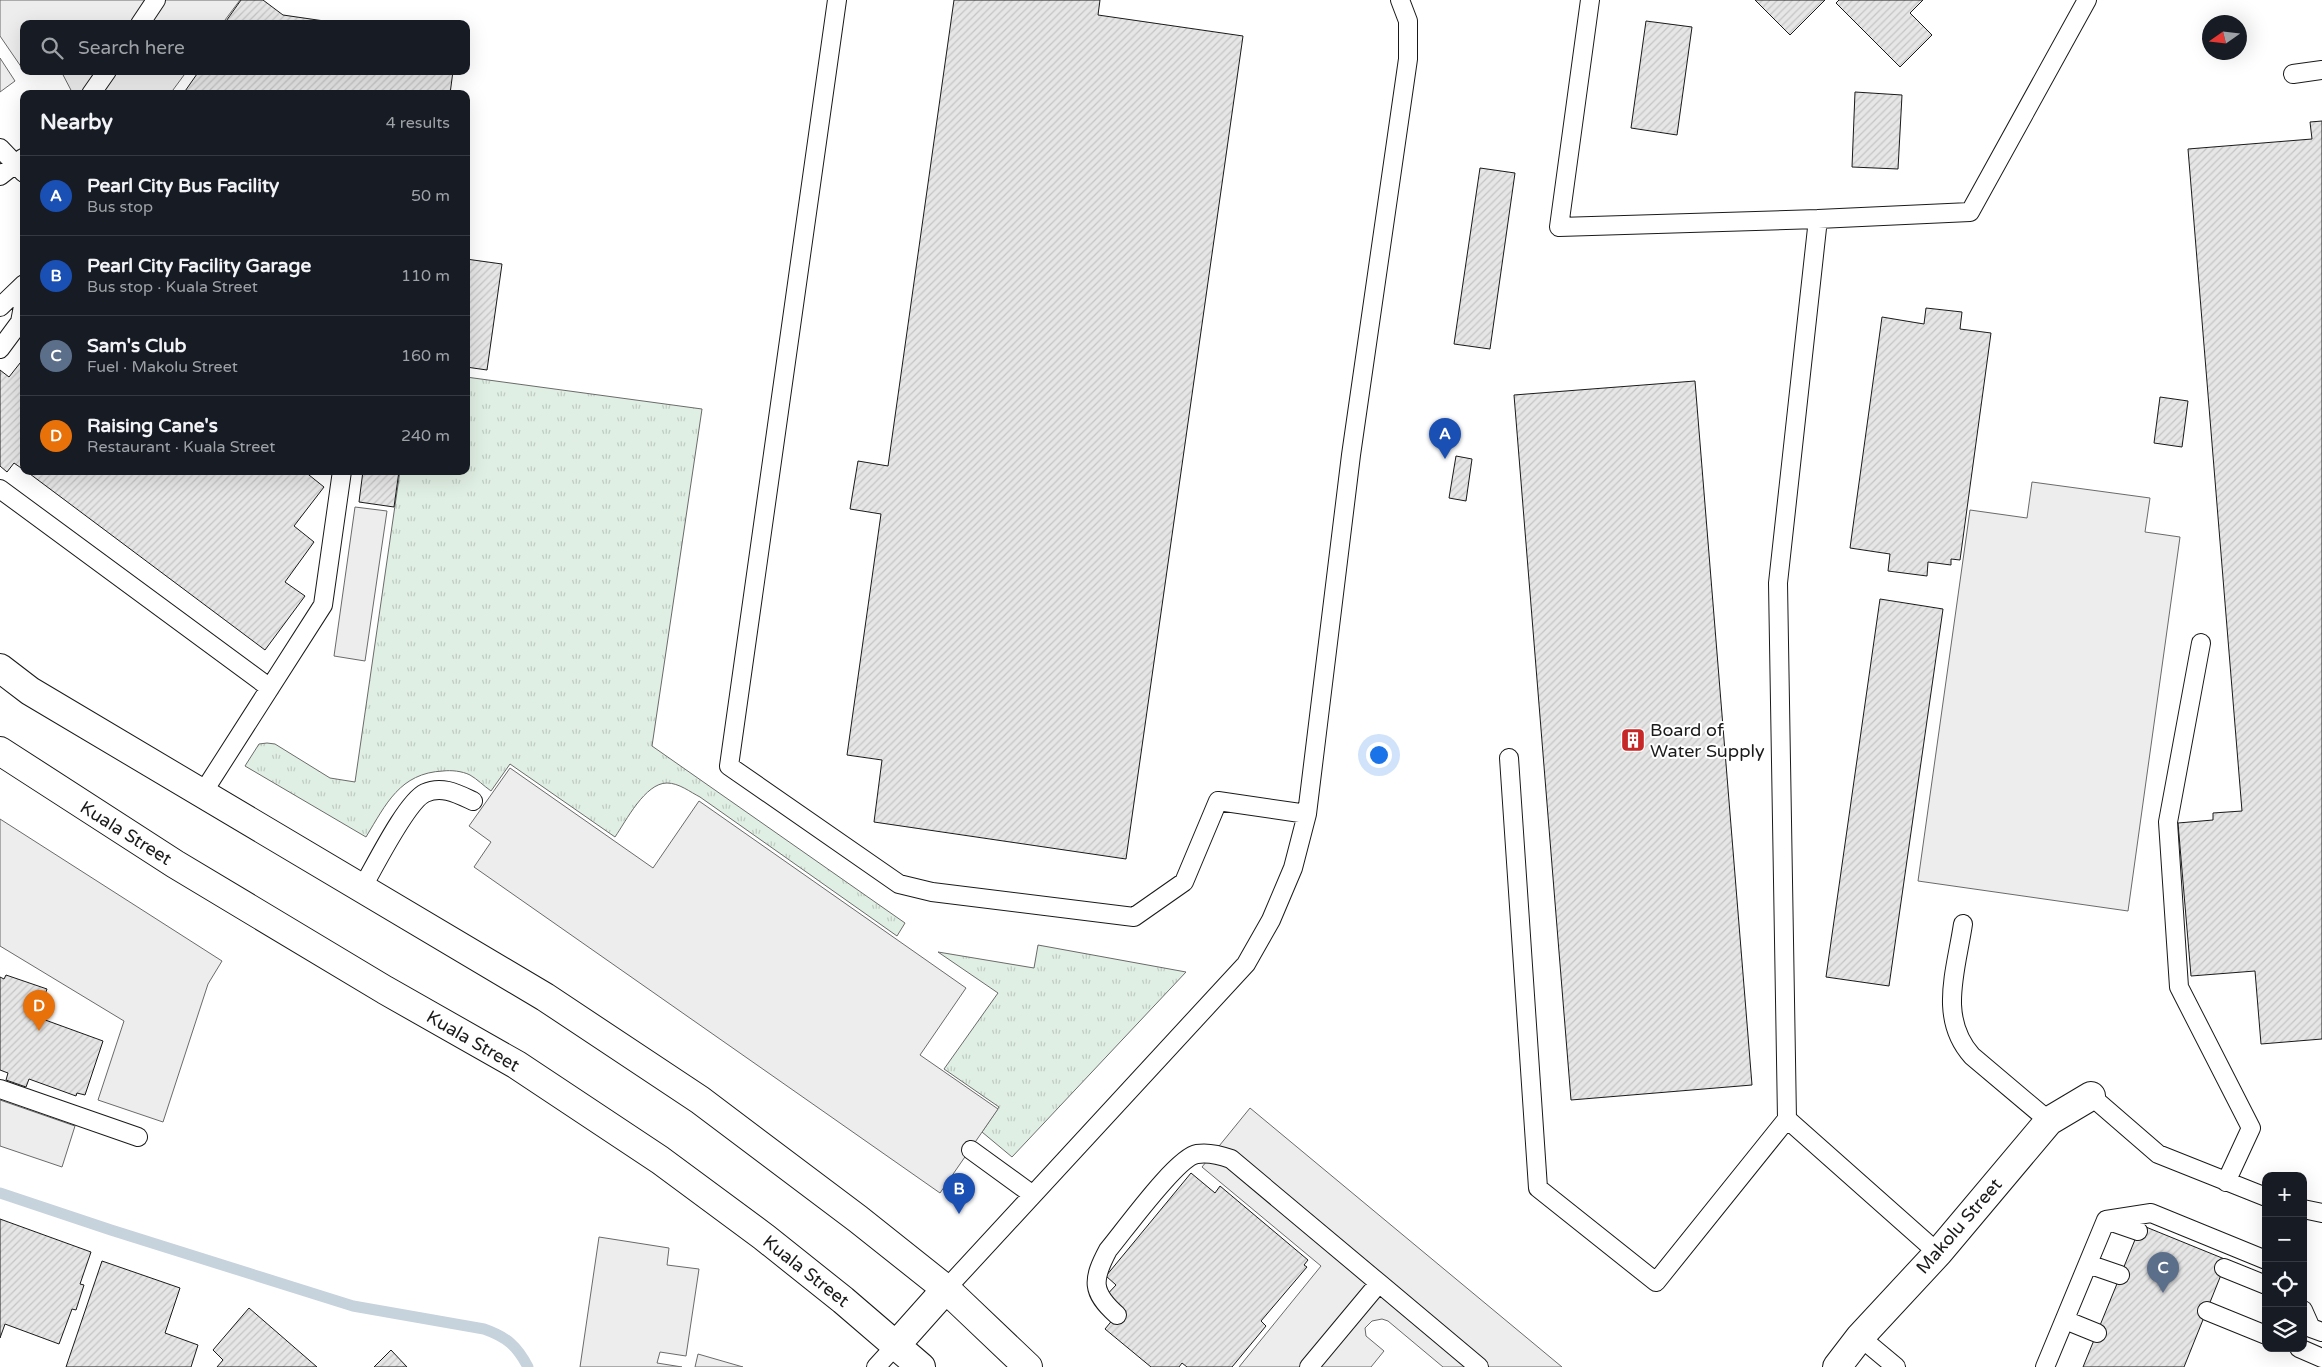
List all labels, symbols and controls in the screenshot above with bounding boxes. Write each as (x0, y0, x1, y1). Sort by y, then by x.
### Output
north arrow (2202, 15, 2247, 60)
search box (20, 20, 470, 75)
icon: search (38, 34, 66, 62)
text: Search here (78, 37, 185, 59)
text: Nearby (40, 110, 113, 135)
text: 4 results (386, 113, 450, 133)
text: Pearl City Bus Facility (87, 175, 279, 197)
text: A (50, 186, 62, 206)
text: 50 m (411, 186, 450, 206)
text: Bus stop (87, 197, 153, 217)
text: Pearl City Facility Garage (87, 255, 311, 277)
text: B (50, 266, 62, 286)
text: 110 m (401, 266, 450, 286)
text: Bus stop · Kuala Street (87, 277, 258, 297)
text: Sam's Club (87, 335, 187, 357)
text: C (50, 346, 62, 366)
text: 160 m (401, 346, 450, 366)
text: Fuel · Makolu Street (87, 357, 238, 377)
text: Raising Cane's (87, 415, 218, 437)
pin: A (1429, 418, 1461, 459)
text: D (50, 426, 62, 446)
text: 240 m (401, 426, 450, 446)
text: Restaurant · Kuala Street (87, 437, 275, 457)
place label: Board of Water Supply (1650, 719, 1765, 762)
building icon: Board of Water Supply (1620, 727, 1646, 753)
your location (1366, 742, 1392, 768)
street label: Kuala Street (76, 796, 176, 870)
pin: D (23, 990, 55, 1031)
street label: Kuala Street (423, 1006, 524, 1077)
map controls (2262, 1172, 2307, 1352)
button: + (2262, 1172, 2307, 1217)
pin: B (943, 1173, 975, 1214)
street label: Makolu Street (1911, 1174, 2007, 1278)
button: − (2262, 1217, 2307, 1262)
street label: Kuala Street (758, 1230, 854, 1312)
pin: C (2147, 1252, 2179, 1293)
button: locate (2262, 1262, 2307, 1307)
button: layers (2262, 1307, 2307, 1352)

